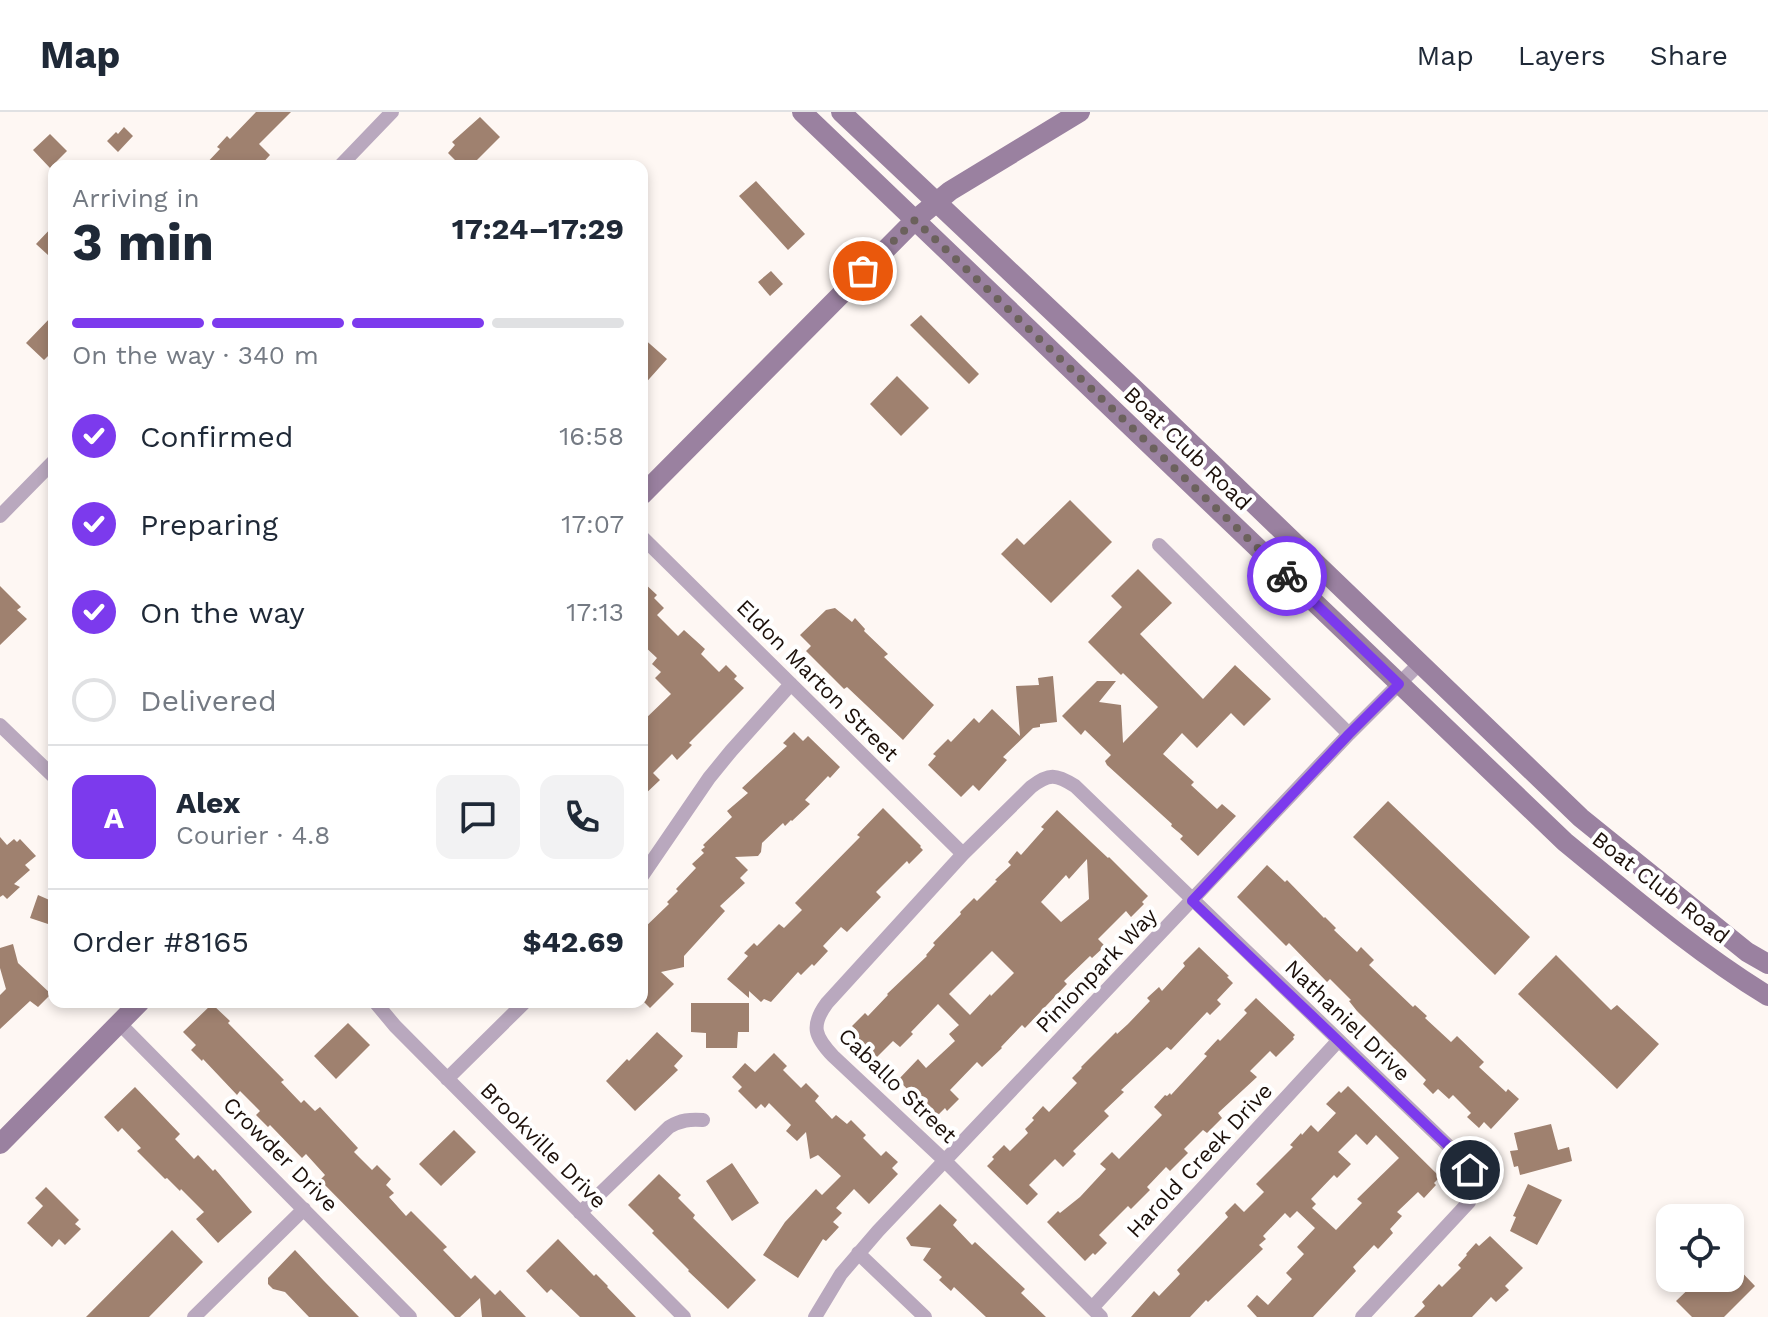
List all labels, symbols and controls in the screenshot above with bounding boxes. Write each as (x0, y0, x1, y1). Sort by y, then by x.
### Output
text: Map (40, 33, 120, 77)
text: Map (1417, 39, 1474, 72)
text: Layers (1518, 39, 1606, 72)
text: Share (1650, 39, 1728, 72)
text: Arriving in (72, 183, 200, 213)
text: 17:24–17:29 (452, 211, 624, 246)
text: 3 min (72, 212, 214, 273)
pin (829, 237, 897, 305)
icon: bag (841, 249, 885, 293)
text: On the way · 340 m (72, 340, 319, 370)
street label: Boat Club Road (1119, 381, 1256, 515)
icon: check (72, 414, 116, 458)
text: Confirmed (140, 419, 294, 454)
text: 16:58 (559, 421, 624, 451)
icon: check (72, 502, 116, 546)
text: Preparing (140, 507, 278, 542)
text: 17:07 (561, 509, 624, 539)
courier (1247, 536, 1327, 616)
icon: bike (1265, 554, 1309, 598)
icon: check (72, 590, 116, 634)
street label: Eldon Marton Street (732, 594, 904, 766)
text: On the way (140, 595, 305, 630)
text: 17:13 (566, 597, 624, 627)
text: Delivered (140, 683, 277, 718)
button: chat (436, 775, 520, 859)
button: phone (540, 775, 624, 859)
text: Alex (176, 785, 240, 820)
text: A (104, 800, 124, 835)
text: Courier · 4.8 (176, 820, 330, 850)
street label: Boat Club Road (1587, 826, 1734, 949)
street label: Pinionpark Way (1031, 903, 1162, 1038)
text: Order #8165 (72, 924, 249, 959)
text: $42.69 (522, 924, 624, 959)
street label: Nathaniel Drive (1280, 955, 1415, 1086)
street label: Caballo Street (834, 1023, 962, 1148)
street label: Brookville Drive (476, 1077, 612, 1213)
street label: Harold Creek Drive (1121, 1078, 1277, 1243)
street label: Crowder Drive (218, 1092, 343, 1217)
pin (1436, 1136, 1504, 1204)
icon: home (1448, 1148, 1492, 1192)
map controls (1656, 1204, 1744, 1292)
button: locate (1656, 1204, 1744, 1292)

